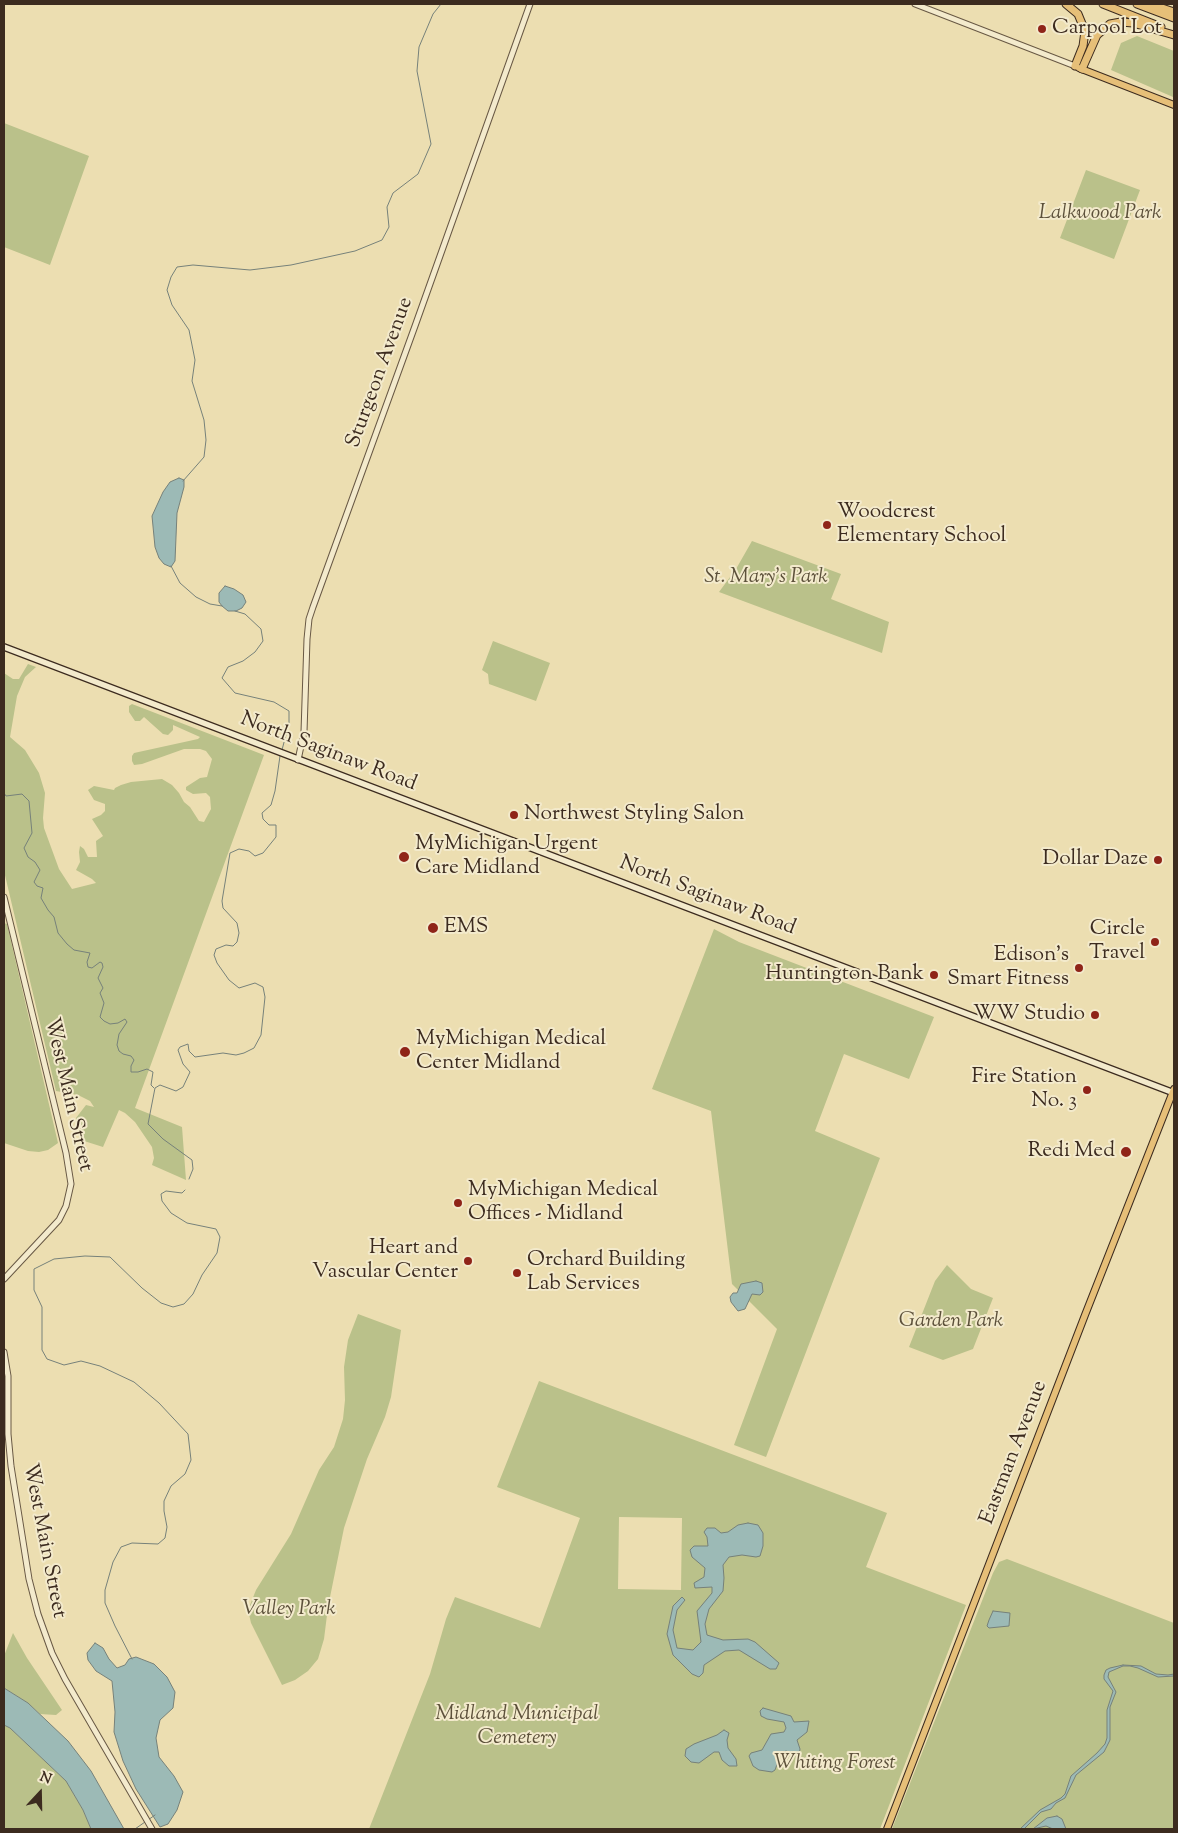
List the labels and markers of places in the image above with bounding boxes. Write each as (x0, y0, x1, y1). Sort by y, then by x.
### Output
place label: Carpool Lot (1052, 16, 1162, 42)
marker: Carpool Lot (1036, 23, 1048, 35)
place label: Woodcrest Elementary School (837, 500, 1006, 550)
marker: Woodcrest Elementary School (821, 519, 833, 531)
place label: Northwest Styling Salon (524, 802, 744, 828)
marker: Northwest Styling Salon (508, 809, 520, 821)
place label: MyMichigan Urgent Care Midland (415, 832, 598, 882)
place label: Dollar Daze (1042, 847, 1148, 873)
marker: MyMichigan Urgent Care Midland (397, 850, 411, 864)
marker: Dollar Daze (1152, 854, 1164, 866)
place label: EMS (444, 915, 488, 941)
place label: Circle Travel (1089, 917, 1145, 967)
marker: EMS (426, 921, 440, 935)
marker: Circle Travel (1149, 936, 1161, 948)
place label: Edison's Smart Fitness (947, 943, 1069, 993)
place label: Huntington Bank (765, 962, 924, 988)
marker: Edison's Smart Fitness (1073, 962, 1085, 974)
marker: Huntington Bank (928, 969, 940, 981)
place label: WW Studio (973, 1002, 1085, 1028)
marker: WW Studio (1089, 1009, 1101, 1021)
place label: MyMichigan Medical Center Midland (416, 1027, 606, 1077)
marker: MyMichigan Medical Center Midland (398, 1045, 412, 1059)
place label: Fire Station No. 3 (972, 1065, 1077, 1115)
marker: Fire Station No. 3 (1081, 1084, 1093, 1096)
place label: Redi Med (1028, 1139, 1115, 1165)
marker: Redi Med (1119, 1145, 1133, 1159)
place label: MyMichigan Medical Offices - Midland (468, 1178, 658, 1228)
marker: MyMichigan Medical Offices - Midland (452, 1197, 464, 1209)
place label: Heart and Vascular Center (312, 1236, 458, 1286)
place label: Orchard Building Lab Services (527, 1248, 685, 1298)
marker: Heart and Vascular Center (462, 1255, 474, 1267)
marker: Orchard Building Lab Services (511, 1267, 523, 1279)

